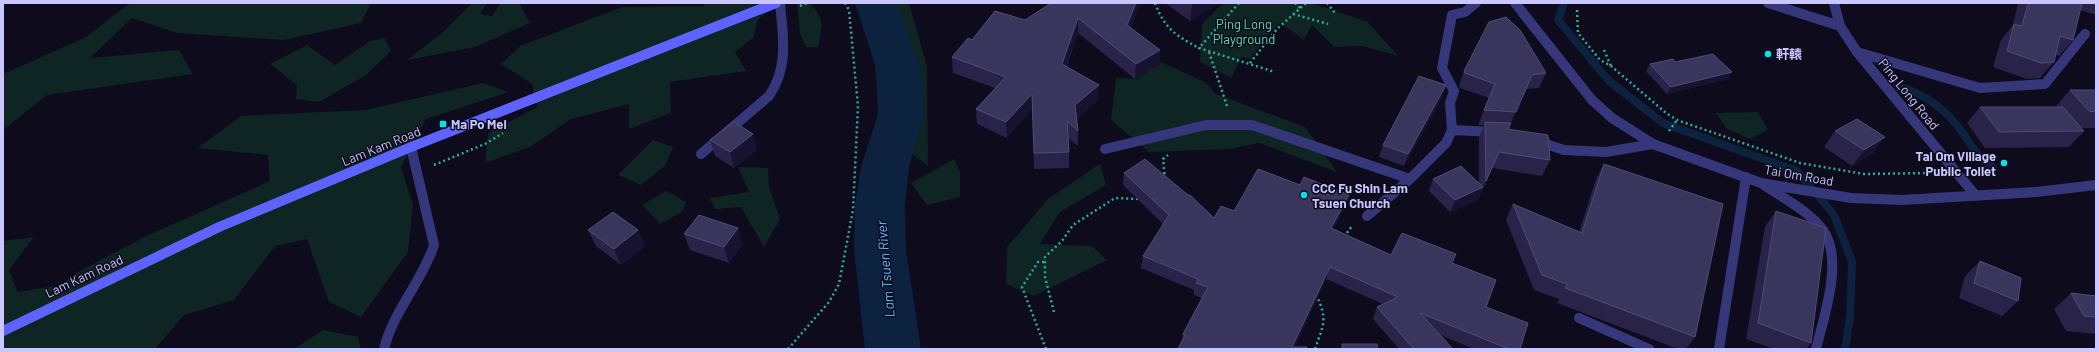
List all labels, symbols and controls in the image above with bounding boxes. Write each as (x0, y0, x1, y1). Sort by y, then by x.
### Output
park label: Ping Long Playground (1213, 16, 1275, 47)
place label: 軒轅 (1776, 46, 1802, 62)
marker: 軒轅 (1763, 49, 1773, 59)
street label: Ping Long Road (1875, 55, 1943, 133)
place label: Ma Po Mei (451, 116, 507, 132)
marker: Ma Po Mei (438, 119, 448, 129)
street label: Lam Kam Road (339, 123, 423, 169)
place label: Tai Om Village Public Toilet (1916, 148, 1996, 179)
marker: Tai Om Village Public Toilet (1999, 158, 2009, 168)
street label: Tai Om Road (1763, 161, 1835, 189)
place label: CCC Fu Shin Lam Tsuen Church (1312, 180, 1408, 211)
marker: CCC Fu Shin Lam Tsuen Church (1299, 190, 1309, 200)
water label: Lam Tsuen River (872, 219, 898, 318)
street label: Lam Kam Road (43, 251, 125, 301)

